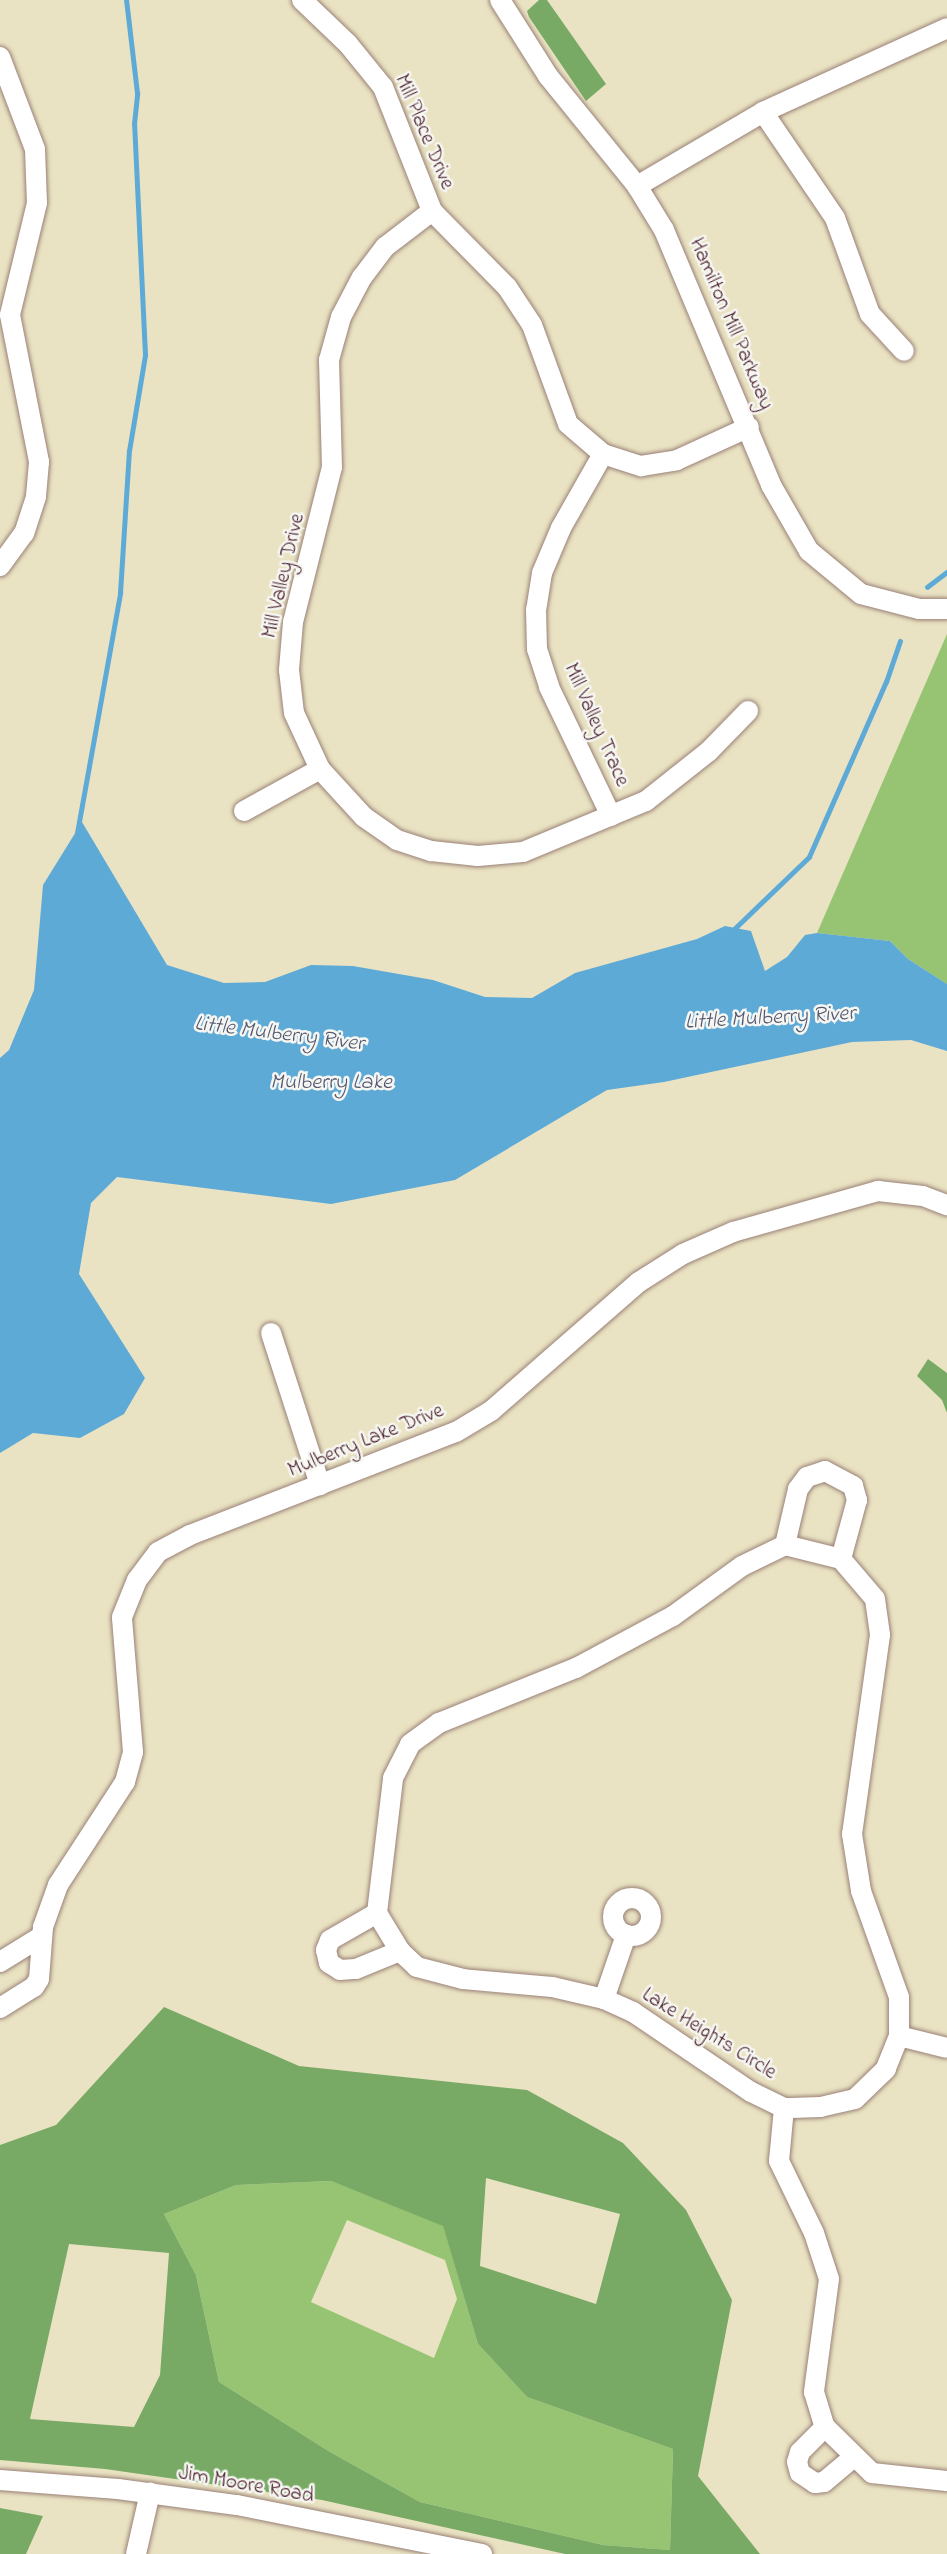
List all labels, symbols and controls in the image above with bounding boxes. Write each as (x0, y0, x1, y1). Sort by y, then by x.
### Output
street label: Mill Place Drive (388, 71, 460, 193)
street label: Hamilton Mill Parkway (683, 234, 779, 414)
street label: Mill Valley Drive (257, 511, 311, 641)
street label: Mill Valley Trace (558, 660, 634, 790)
water label: Little Mulberry River (684, 1001, 856, 1037)
water label: Little Mulberry River (193, 1012, 365, 1058)
water label: Mulberry Lake (270, 1071, 392, 1097)
street label: Mulberry Lake Drive (285, 1398, 447, 1484)
street label: Lake Heights Circle (637, 1983, 781, 2085)
street label: Jim Moore Road (176, 2461, 316, 2509)

